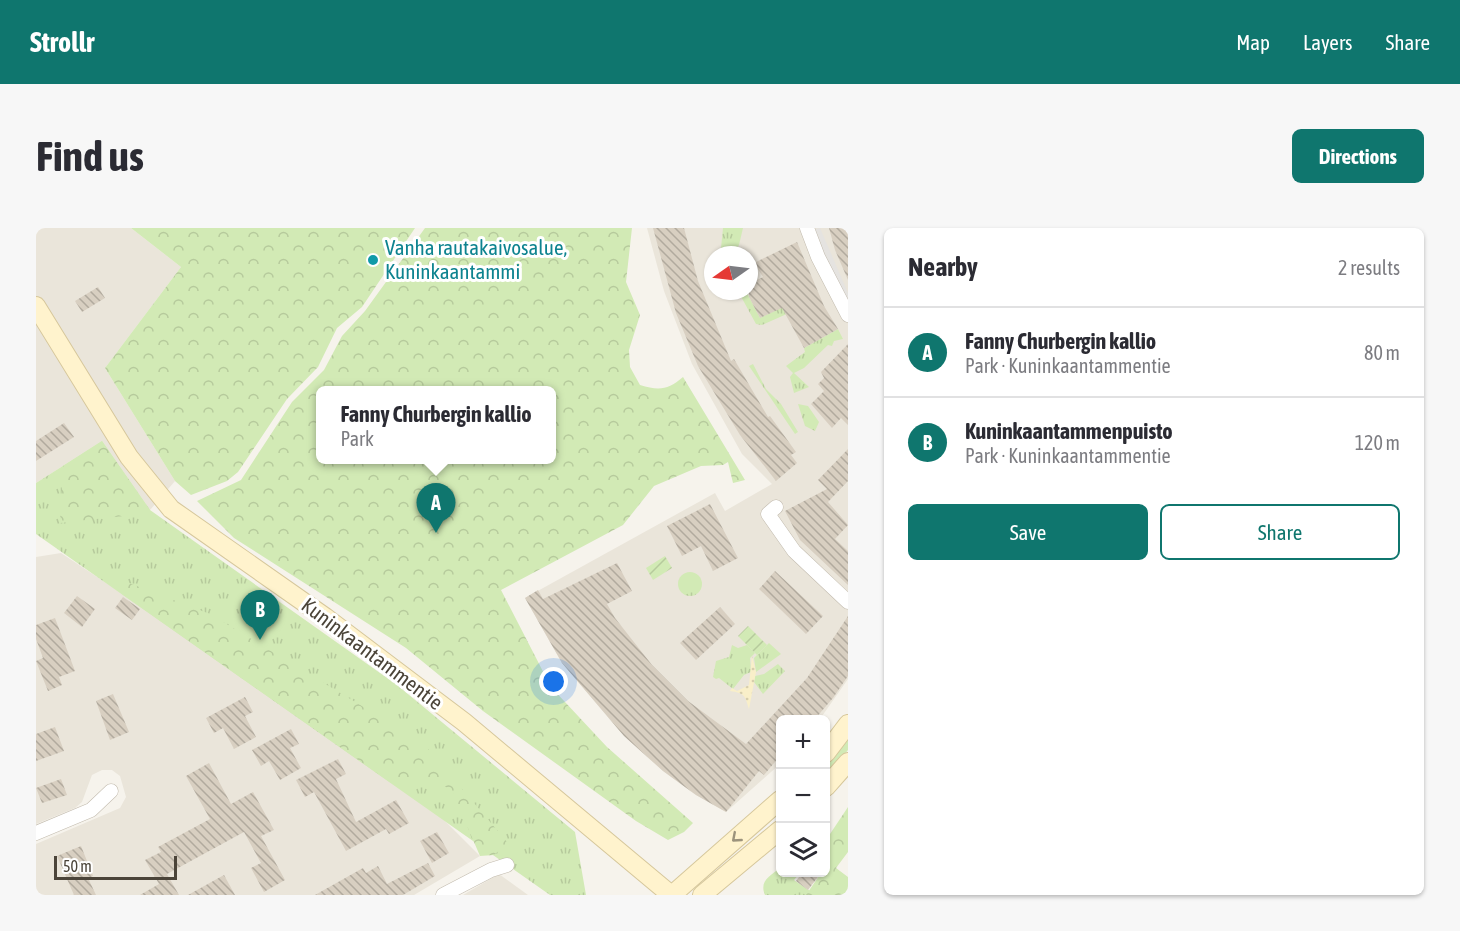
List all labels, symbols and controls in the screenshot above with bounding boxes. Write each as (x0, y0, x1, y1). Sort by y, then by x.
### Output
text: Strollr (30, 26, 94, 58)
text: Map (1236, 30, 1270, 54)
text: Layers (1303, 30, 1353, 54)
text: Share (1386, 30, 1430, 54)
button: Directions (1292, 129, 1424, 183)
text: Find us (36, 132, 144, 180)
place label: Vanha rautakaivosalue, Kuninkaantammi (385, 235, 567, 283)
north arrow (704, 246, 758, 300)
text: Nearby (908, 252, 978, 282)
marker: Vanha rautakaivosalue, Kuninkaantammi (366, 253, 380, 267)
text: 2 results (1338, 256, 1400, 279)
text: Fanny Churbergin kallio (965, 328, 1156, 354)
text: A (923, 341, 932, 364)
text: 80 m (1364, 341, 1400, 364)
text: Park · Kuninkaantammentie (965, 354, 1171, 377)
popup (316, 386, 556, 464)
text: Fanny Churbergin kallio (340, 401, 532, 427)
text: Kuninkaantammenpuisto (965, 418, 1173, 444)
text: Park (340, 427, 374, 450)
text: B (923, 431, 932, 454)
text: 120 m (1355, 431, 1400, 454)
text: Park · Kuninkaantammentie (965, 444, 1171, 467)
pin: A (416, 484, 456, 533)
button: Save (908, 504, 1148, 560)
button: Share (1160, 504, 1400, 560)
pin: B (240, 590, 280, 640)
street label: Kuninkaantammentie (297, 592, 448, 714)
your location (539, 667, 568, 696)
map controls (776, 715, 830, 877)
button: + (776, 715, 830, 769)
button: − (776, 769, 830, 823)
button: layers (776, 823, 830, 877)
one-way arrow (732, 831, 743, 842)
scale bar (54, 853, 177, 880)
text: 50 m (63, 857, 92, 875)

